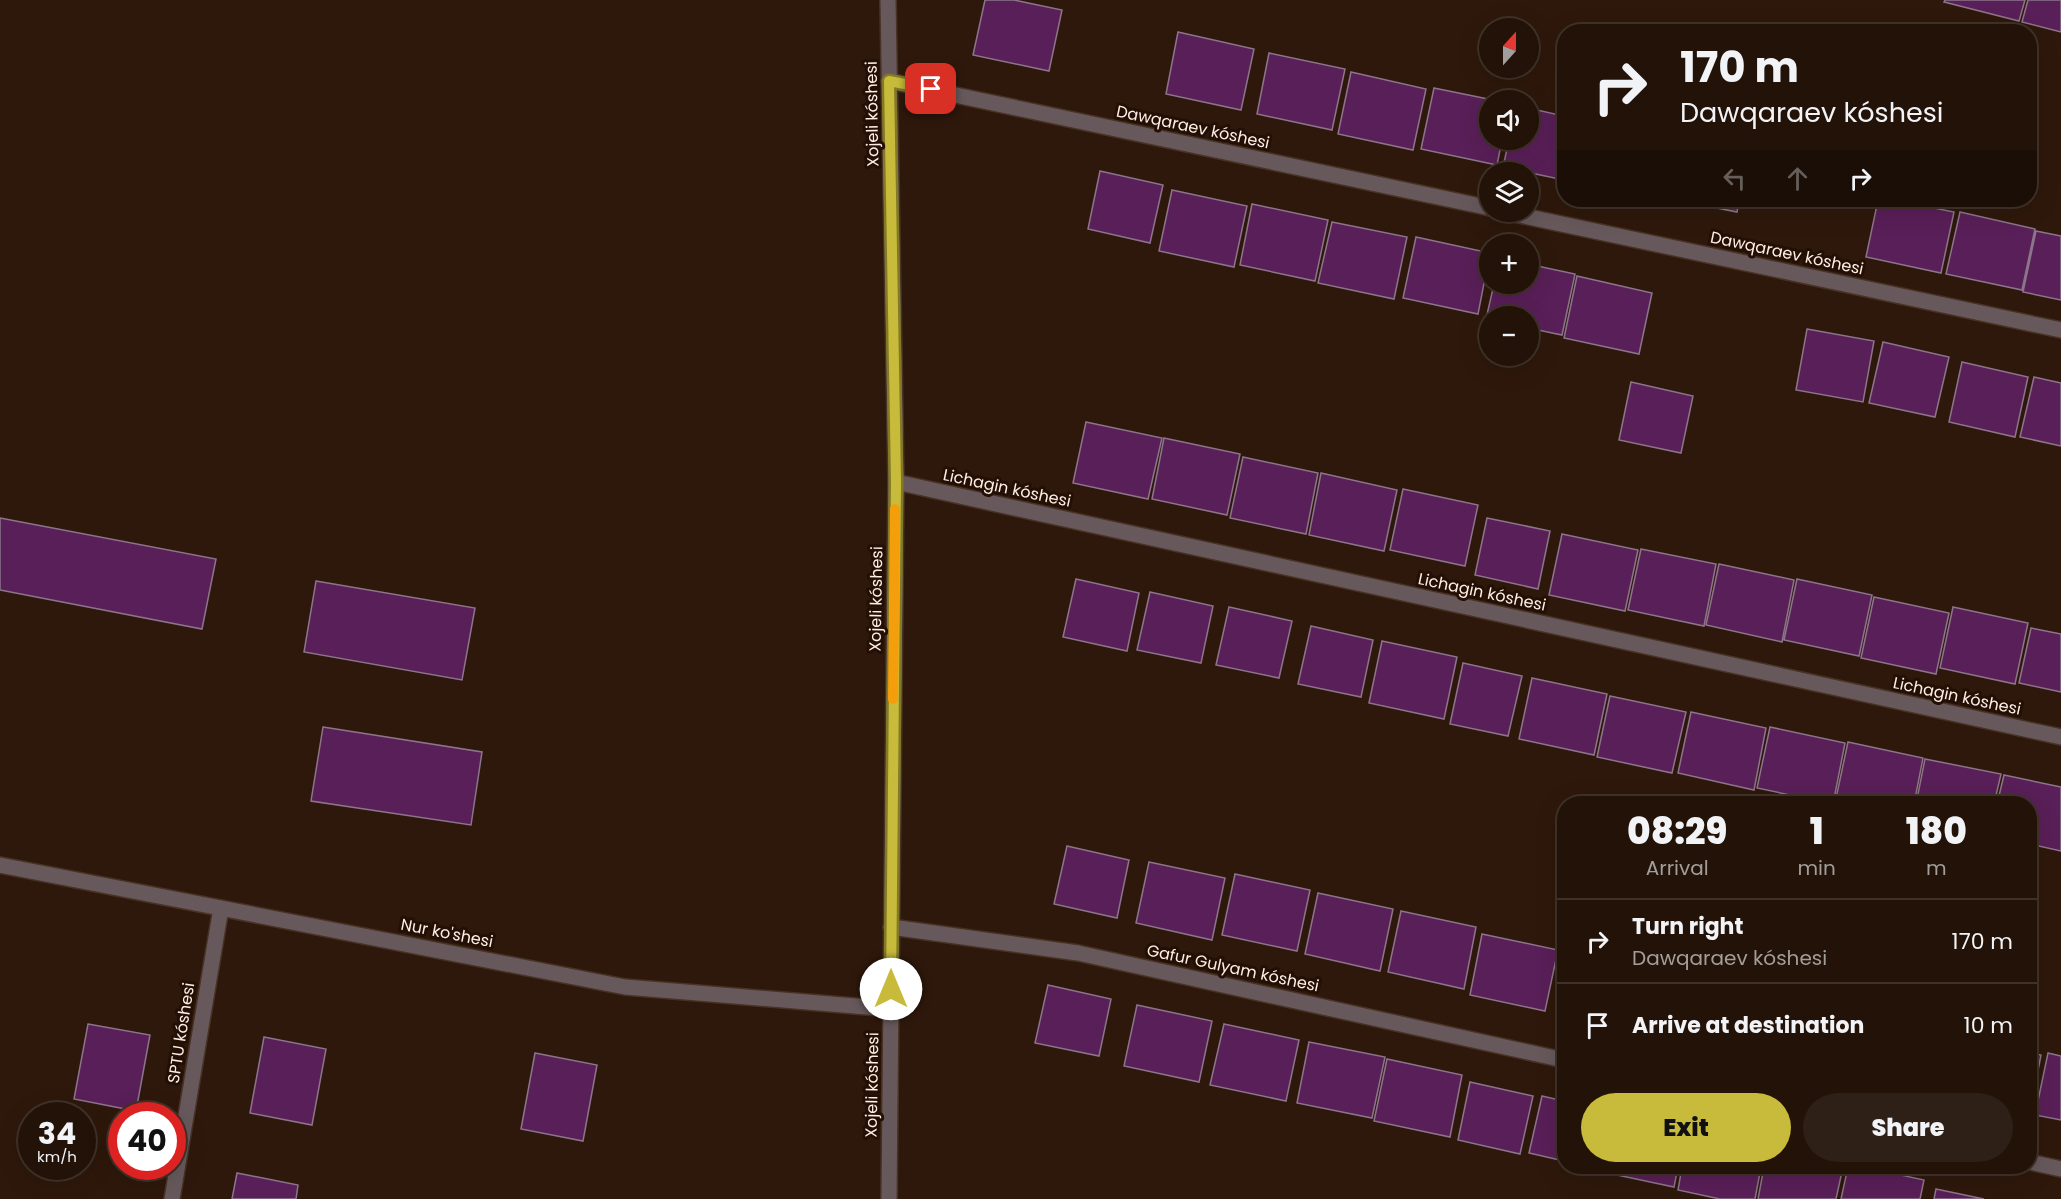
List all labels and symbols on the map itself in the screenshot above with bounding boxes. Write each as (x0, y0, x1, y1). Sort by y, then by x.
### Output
north arrow (1479, 18, 1539, 78)
street label: Xojeli kóshesi (860, 61, 884, 167)
pin (905, 63, 956, 114)
street label: Dawqaraev kóshesi (1114, 100, 1272, 154)
street label: Dawqaraev kóshesi (1708, 226, 1866, 280)
street label: Lichagin kóshesi (941, 463, 1073, 513)
street label: Xojeli kóshesi (864, 546, 888, 652)
street label: Lichagin kóshesi (1416, 567, 1548, 617)
street label: Lichagin kóshesi (1891, 671, 2023, 721)
street label: Nur ko'shesi (399, 913, 495, 953)
street label: Gafur Gulyam kóshesi (1145, 939, 1321, 997)
position arrow (859, 957, 923, 1021)
street label: SPTU kóshesi (162, 981, 200, 1085)
street label: Xojeli kóshesi (860, 1032, 884, 1138)
speed limit sign: 40 (108, 1102, 186, 1180)

